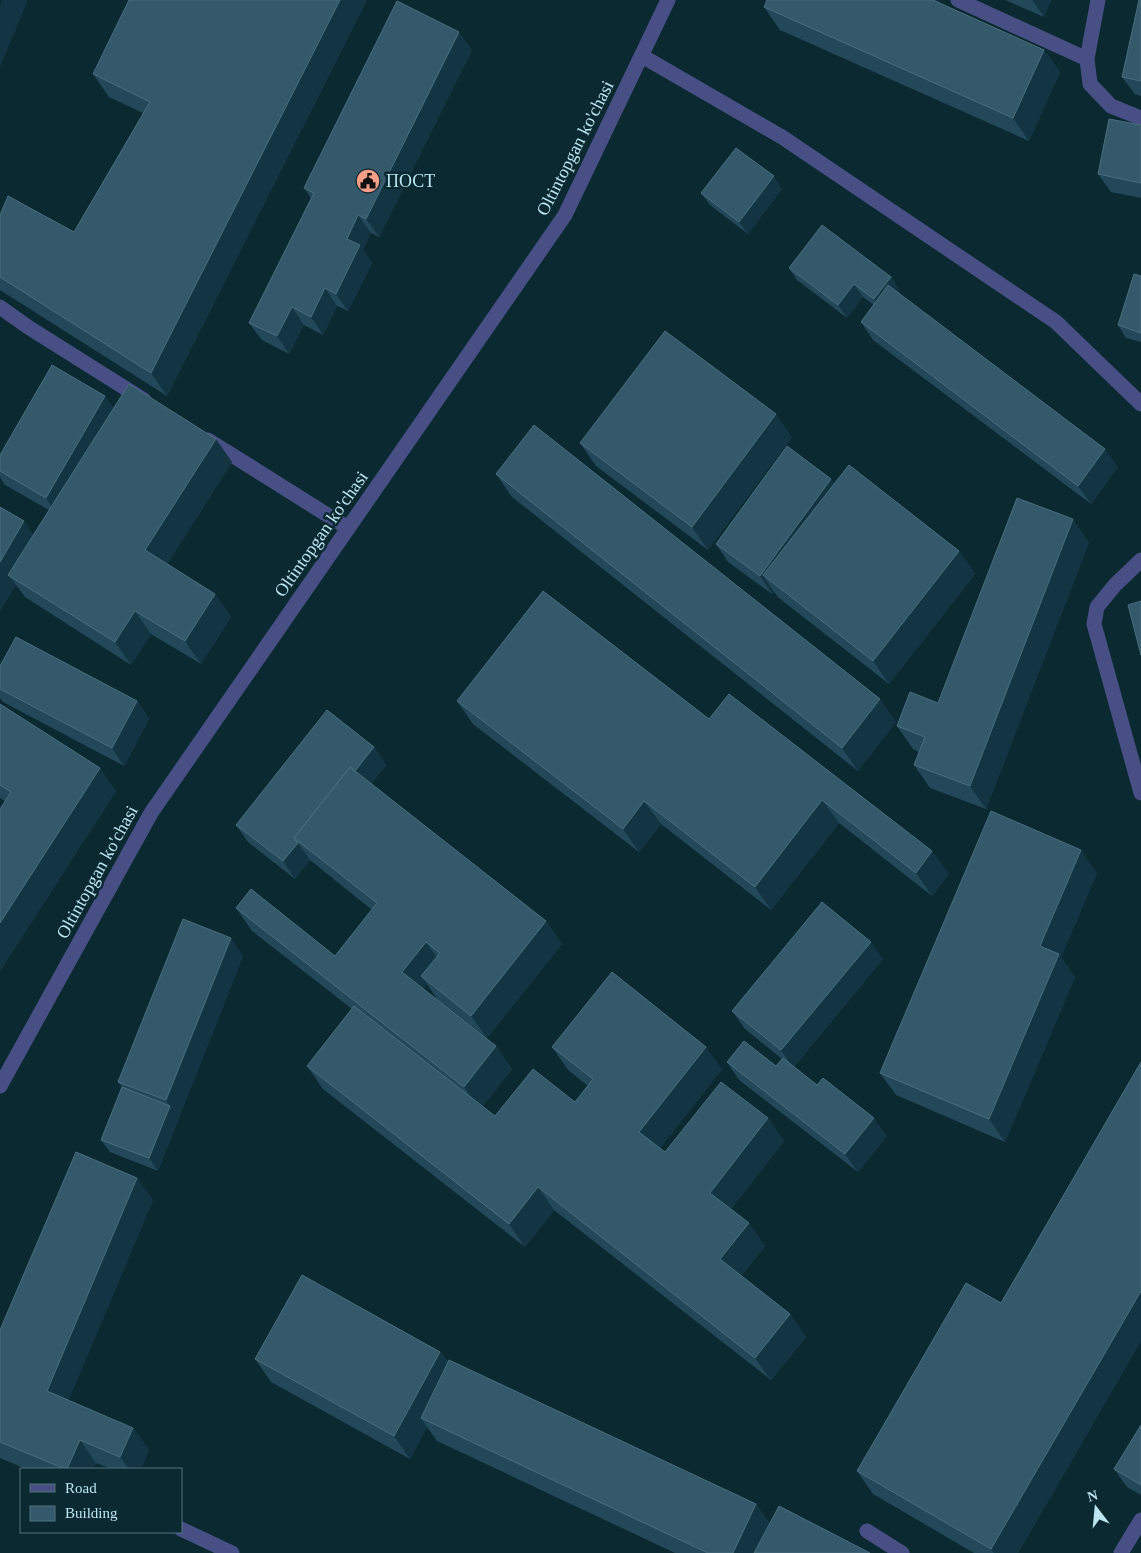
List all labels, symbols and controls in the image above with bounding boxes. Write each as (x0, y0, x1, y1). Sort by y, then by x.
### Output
street label: Oltintopgan ko'chasi (532, 77, 618, 219)
public building icon: ПОСТ (355, 168, 381, 194)
place label: ПОСТ (386, 171, 435, 191)
street label: Oltintopgan ko'chasi (270, 467, 372, 601)
street label: Oltintopgan ko'chasi (52, 802, 142, 942)
legend (20, 1468, 182, 1533)
text: Road (65, 1480, 97, 1496)
north arrow (1071, 1483, 1121, 1533)
text: N (1086, 1487, 1099, 1505)
text: Building (65, 1505, 118, 1521)

